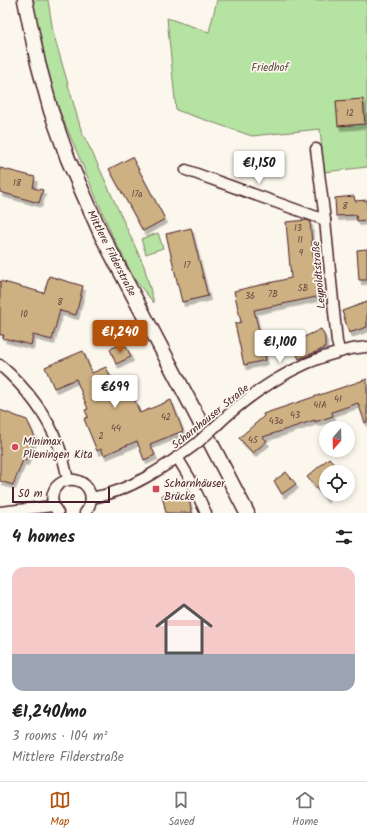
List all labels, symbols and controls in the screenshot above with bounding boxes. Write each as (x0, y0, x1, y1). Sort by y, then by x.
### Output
park label: Friedhof (251, 59, 291, 77)
house number: 12 (346, 106, 354, 121)
pin: €1,150 (226, 151, 292, 185)
text: €1,150 (243, 153, 275, 174)
house number: 18 (13, 176, 22, 191)
house number: 17a (131, 187, 143, 202)
house number: 8 (342, 199, 348, 214)
street label: Mittlere Filderstraße (82, 207, 141, 300)
house number: 13 (294, 221, 302, 236)
house number: 11 (297, 233, 303, 248)
street label: Leypoldtstraße (307, 240, 331, 310)
house number: 9 (299, 246, 304, 261)
house number: 17 (184, 258, 191, 273)
house number: 5B (298, 281, 309, 296)
house number: 7B (268, 287, 278, 302)
house number: 36 (245, 289, 255, 304)
house number: 8 (57, 295, 63, 310)
house number: 10 (20, 307, 28, 322)
pin: €1,240 (87, 320, 153, 354)
text: €1,240 (102, 322, 138, 343)
pin: €1,100 (247, 330, 313, 364)
text: €1,100 (264, 332, 296, 353)
pin: €699 (91, 375, 139, 409)
text: €699 (101, 377, 129, 398)
street label: Scharnhauser Straße (168, 380, 253, 454)
house number: 41 (334, 392, 342, 407)
house number: 41A (313, 398, 327, 413)
house number: 43 (290, 408, 300, 423)
house number: 42 (161, 410, 171, 425)
house number: 43a (269, 414, 283, 429)
house number: 44 (111, 421, 121, 436)
north arrow (319, 421, 355, 457)
map controls (319, 421, 355, 501)
house number: 2 (98, 429, 104, 444)
place label: Minimax Plieningen Kita (23, 433, 93, 464)
house number: 45 (248, 433, 259, 448)
marker: Minimax Plieningen Kita (10, 442, 20, 452)
button: locate (319, 465, 355, 501)
place label: Scharnhäuser Brücke (164, 475, 226, 506)
marker: Scharnhäuser Brücke (151, 484, 161, 494)
scale bar (12, 485, 110, 504)
text: 50 m (18, 485, 43, 503)
text: 4 homes (12, 524, 75, 551)
icon: filters (333, 526, 355, 548)
icon: home (148, 593, 220, 665)
text: €1,240/mo (12, 699, 87, 726)
text: 3 rooms · 104 m² (12, 726, 107, 747)
text: Mittlere Filderstraße (12, 747, 124, 768)
tab: Map (49, 789, 71, 831)
tab: Saved (168, 789, 195, 831)
tab: Home (292, 789, 318, 831)

